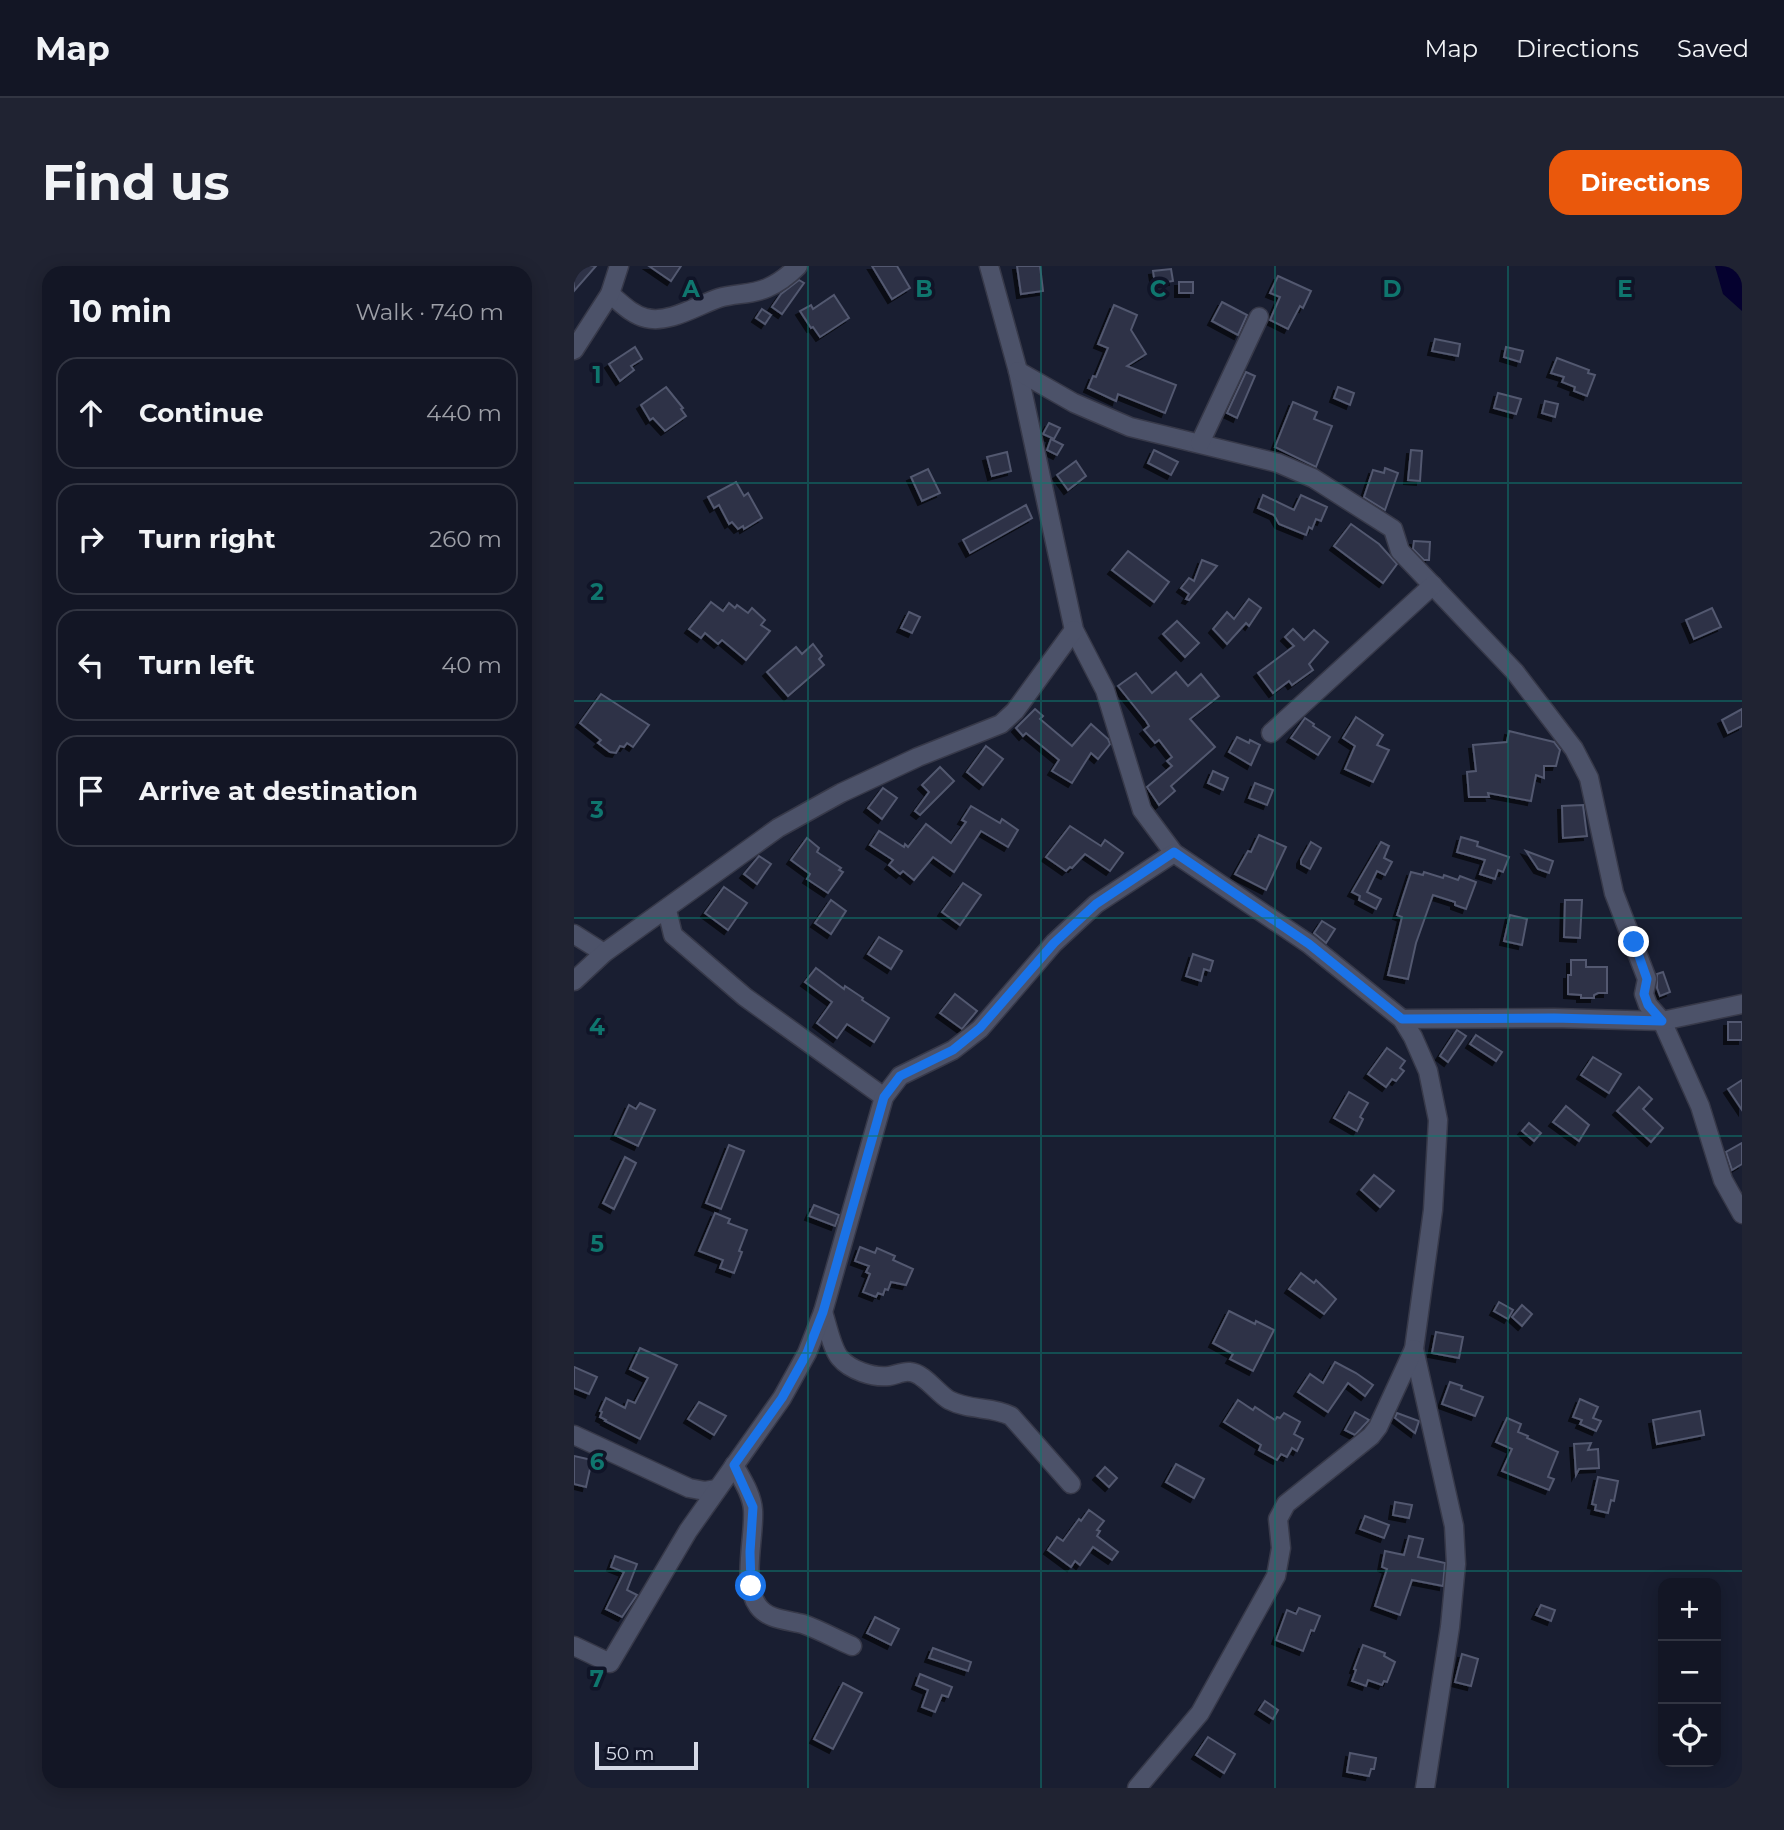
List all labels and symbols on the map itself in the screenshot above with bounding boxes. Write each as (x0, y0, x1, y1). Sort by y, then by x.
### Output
text: A (681, 275, 700, 303)
text: B (915, 275, 933, 303)
text: C (1150, 275, 1167, 303)
text: D (1383, 275, 1402, 303)
text: E (1617, 275, 1633, 303)
text: 1 (592, 361, 602, 389)
text: 2 (590, 578, 604, 606)
text: 3 (589, 796, 604, 824)
route end (1618, 926, 1649, 957)
text: 4 (589, 1013, 605, 1041)
text: 5 (590, 1230, 604, 1258)
text: 6 (590, 1448, 605, 1476)
route start (735, 1570, 766, 1601)
text: 7 (590, 1665, 604, 1693)
scale bar (595, 1739, 698, 1771)

